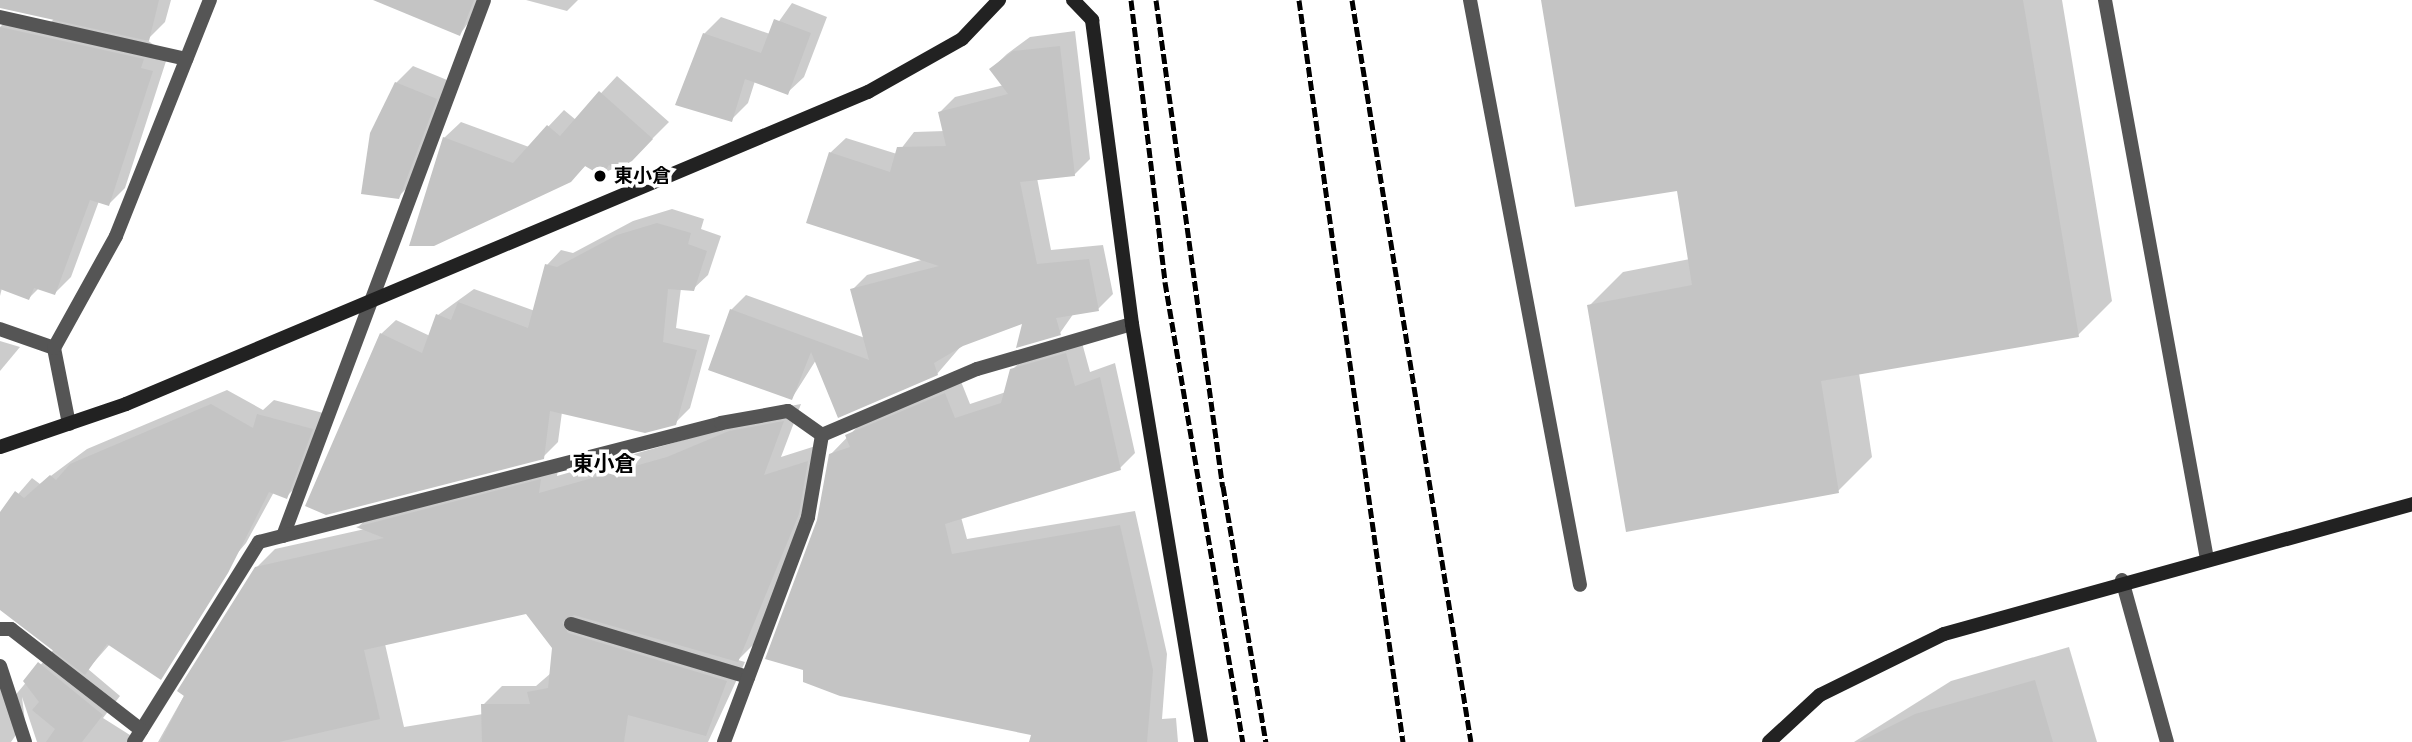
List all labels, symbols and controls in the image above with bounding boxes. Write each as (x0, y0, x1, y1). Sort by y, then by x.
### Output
place label: 東小倉 (614, 165, 671, 187)
marker: 東小倉 (592, 168, 608, 184)
district label: 東小倉 (573, 451, 635, 477)

